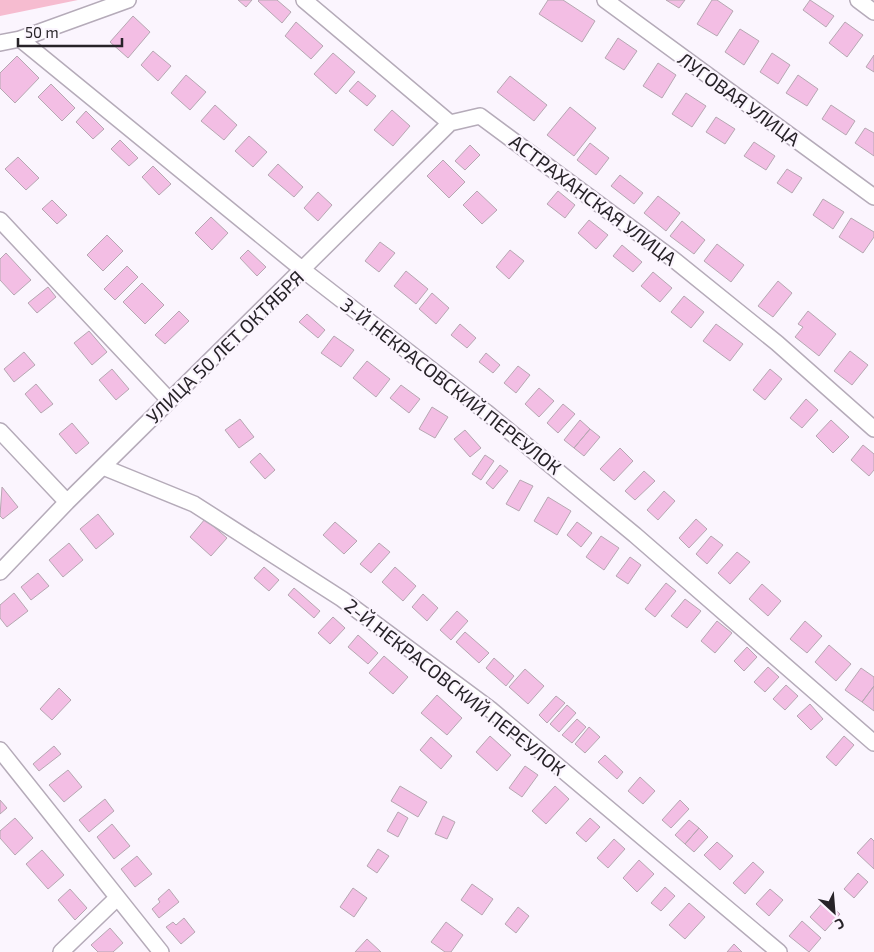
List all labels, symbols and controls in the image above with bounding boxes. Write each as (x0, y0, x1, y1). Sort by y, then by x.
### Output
scale bar (18, 15, 121, 47)
text: 50 m (25, 23, 59, 41)
street label: ЛУГОВАЯ УЛИЦА (674, 47, 805, 151)
street label: АСТРАХАНСКАЯ УЛИЦА (505, 129, 681, 270)
street label: УЛИЦА 50 ЛЕТ ОКТЯБРЯ (141, 266, 308, 428)
street label: 3-Й НЕКРАСОВСКИЙ ПЕРЕУЛОК (336, 292, 566, 479)
street label: 2-Й НЕКРАСОВСКИЙ ПЕРЕУЛОК (340, 593, 570, 780)
north arrow (809, 887, 859, 937)
text: С (832, 915, 847, 934)

